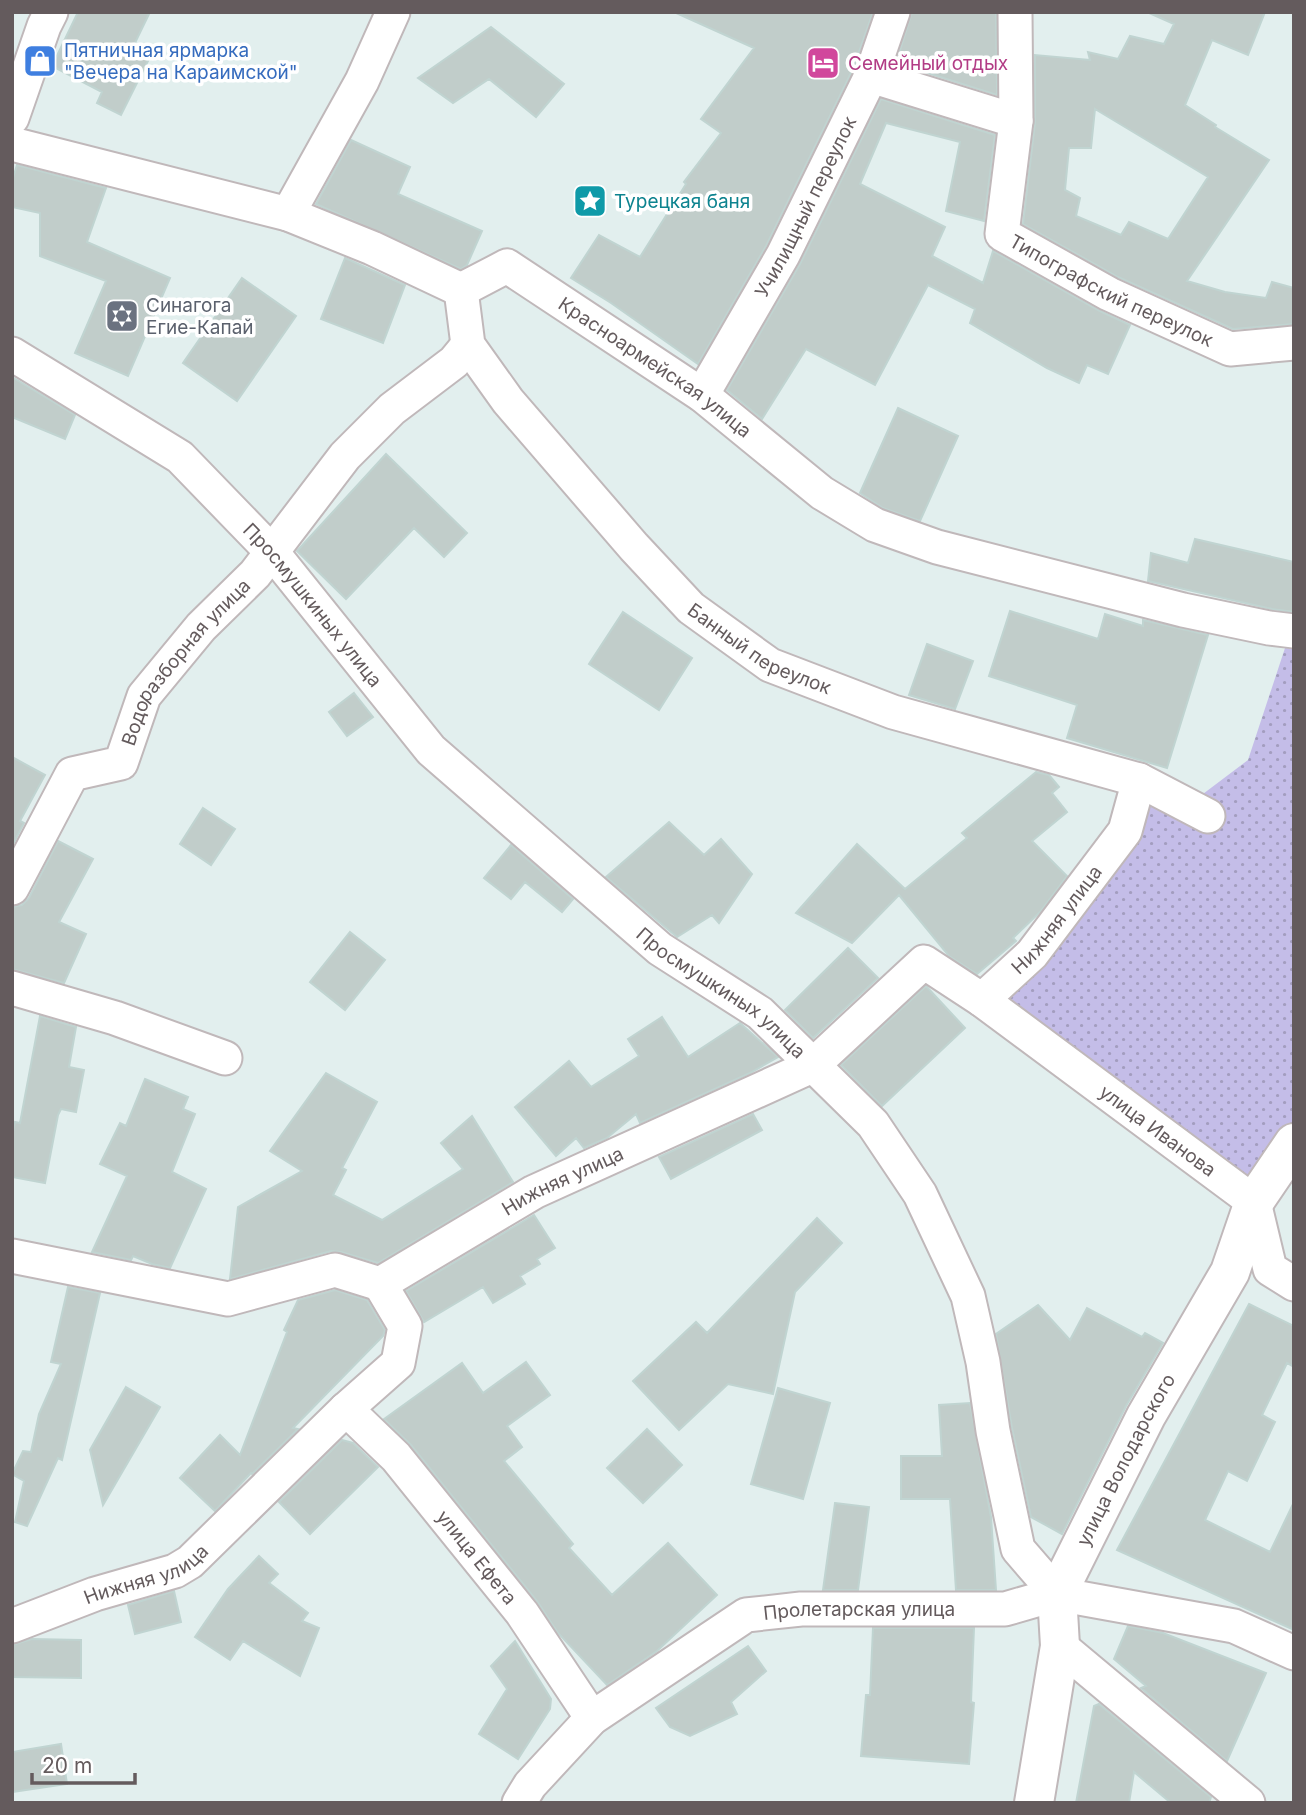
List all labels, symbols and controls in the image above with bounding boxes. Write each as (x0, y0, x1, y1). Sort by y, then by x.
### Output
place label: Пятничная ярмарка "Вечера на Караимской" (64, 39, 298, 84)
shop icon: Пятничная ярмарка "Вечера на Караимской" (21, 42, 59, 80)
hotel icon: Семейный отдых (804, 44, 842, 82)
place label: Семейный отдых (848, 52, 1008, 75)
street label: Училищный переулок (750, 112, 861, 301)
place icon: Турецкая баня (571, 182, 609, 220)
place label: Турецкая баня (614, 190, 750, 213)
street label: Типографский переулок (1005, 229, 1217, 352)
street label: Красноармейская улица (554, 292, 756, 442)
place label: Синагога Егие-Капай (146, 294, 254, 339)
synagogue icon: Синагога Егие-Капай (103, 297, 141, 335)
street label: Просмушкиных улица (239, 518, 387, 691)
street label: Водоразборная улица (116, 574, 255, 748)
street label: Банный переулок (683, 598, 835, 699)
street label: Нижняя улица (1007, 861, 1107, 979)
street label: Просмушкиных улица (632, 922, 810, 1063)
street label: улица Иванова (1095, 1080, 1221, 1181)
street label: Нижняя улица (498, 1142, 627, 1220)
street label: улица Володарского (1071, 1369, 1180, 1550)
street label: улица Ефета (432, 1505, 522, 1609)
street label: Нижняя улица (80, 1539, 213, 1609)
street label: Пролетарская улица (762, 1598, 955, 1625)
scale bar (32, 1742, 135, 1786)
text: 20 m (42, 1753, 92, 1778)

